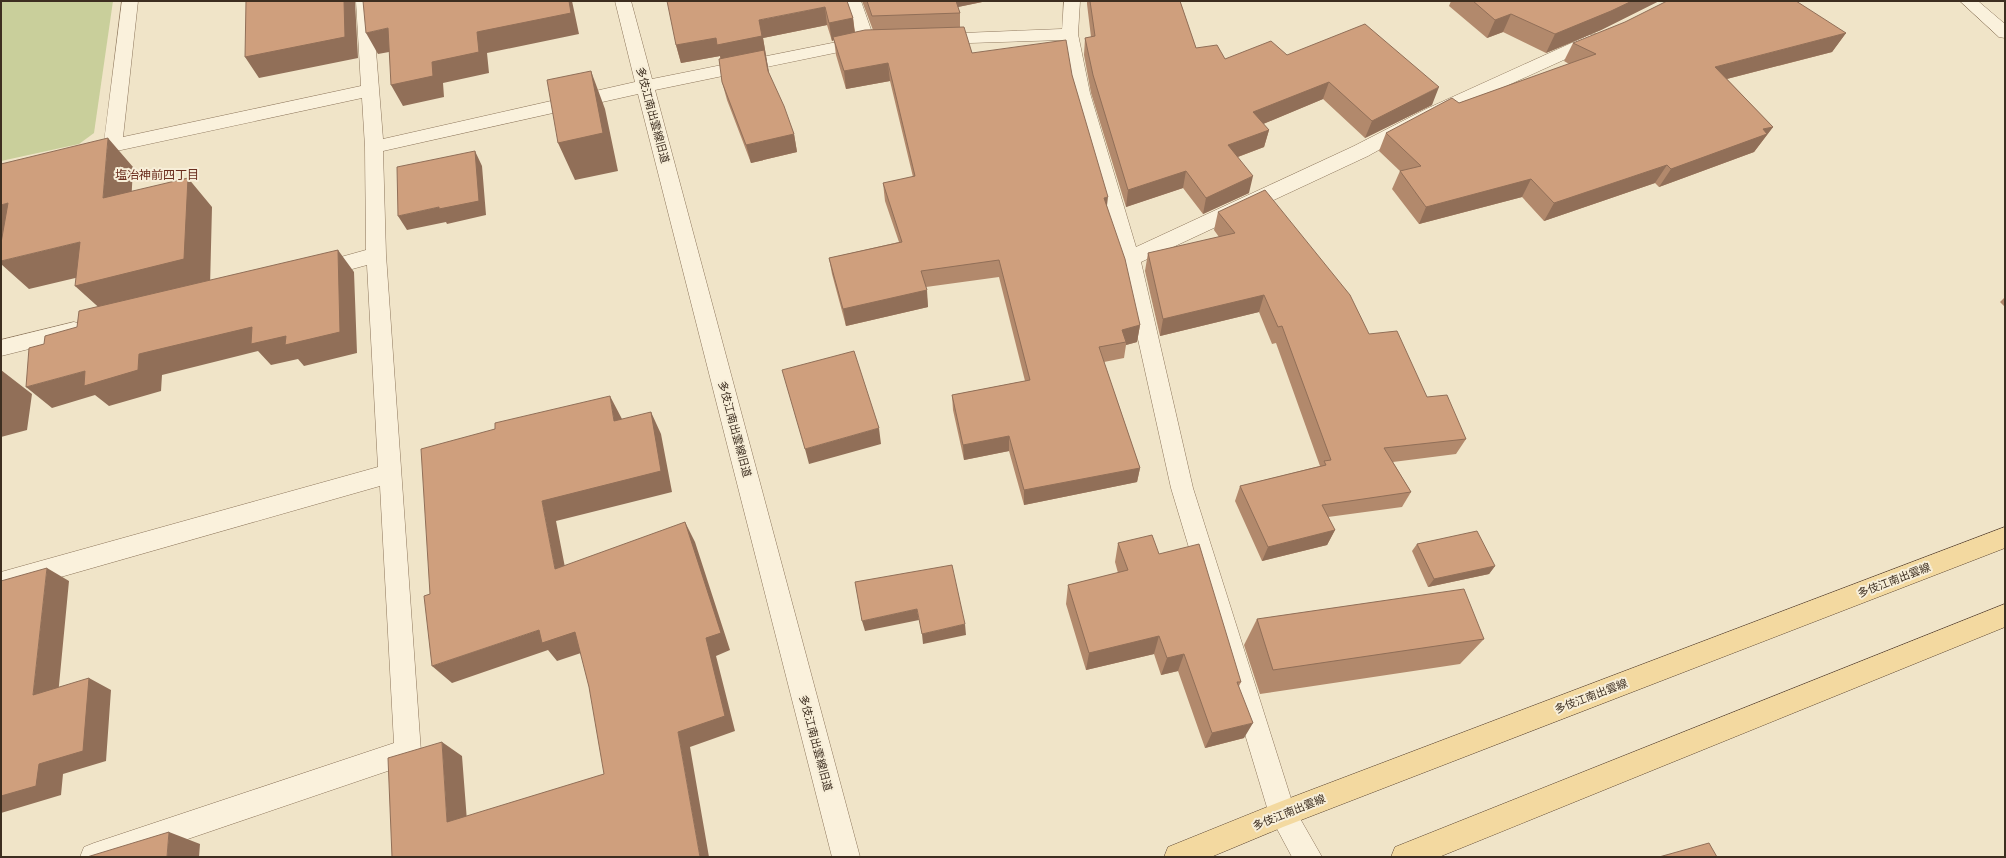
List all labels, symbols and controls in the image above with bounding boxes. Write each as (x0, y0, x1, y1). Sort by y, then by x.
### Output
street label: 多伎江南出雲線旧道 (634, 66, 672, 164)
district label: 塩冶神前四丁目 (115, 168, 199, 182)
street label: 多伎江南出雲線旧道 (716, 380, 754, 478)
street label: 多伎江南出雲線 (1856, 561, 1932, 599)
street label: 多伎江南出雲線 (1553, 677, 1629, 715)
street label: 多伎江南出雲線旧道 (797, 694, 835, 792)
street label: 多伎江南出雲線 (1251, 792, 1327, 832)

